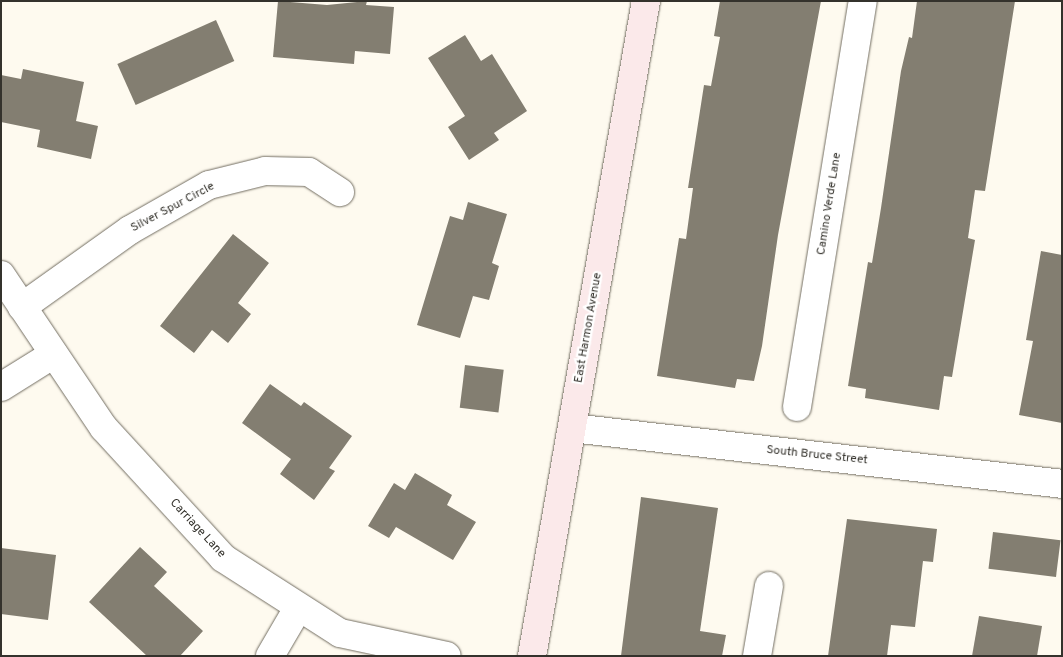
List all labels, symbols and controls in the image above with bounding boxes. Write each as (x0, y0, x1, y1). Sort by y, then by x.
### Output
street label: Camino Verde Lane (815, 151, 845, 257)
street label: Silver Spur Circle (129, 180, 217, 236)
street label: East Harmon Avenue (572, 272, 606, 384)
street label: South Bruce Street (766, 444, 868, 468)
street label: Carriage Lane (166, 496, 228, 562)

